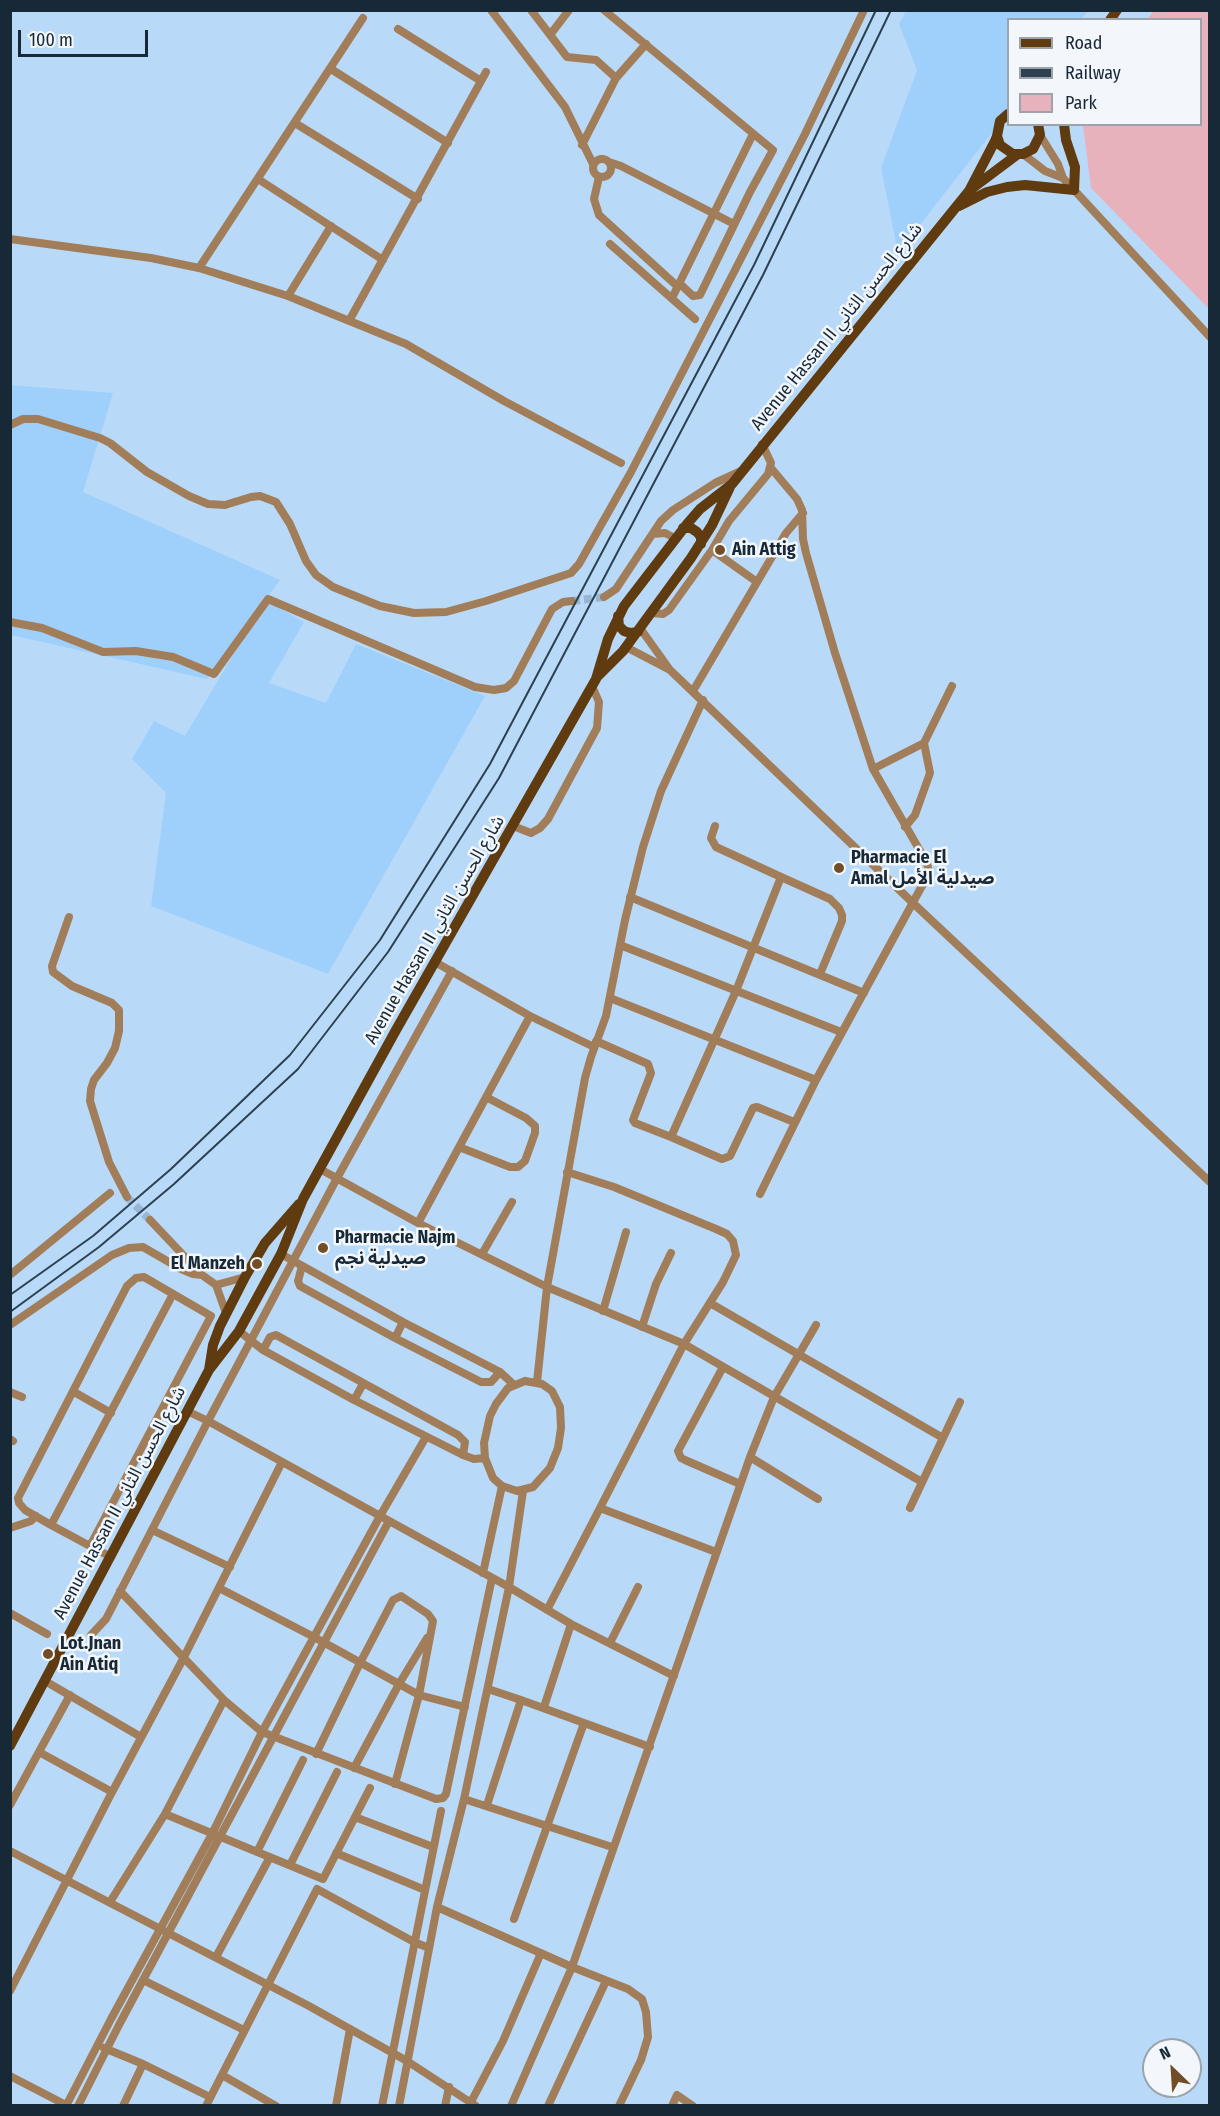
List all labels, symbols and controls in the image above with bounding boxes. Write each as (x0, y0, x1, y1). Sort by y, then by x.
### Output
scale bar (21, 18, 152, 56)
legend (1007, 18, 1202, 126)
text: 100 m (29, 29, 73, 51)
text: Road (1065, 32, 1102, 54)
text: Railway (1065, 62, 1121, 84)
text: Park (1065, 92, 1097, 114)
street label: Avenue Hassan II شارع الحسن الثاني (747, 219, 927, 435)
place label: Ain Attig (732, 539, 796, 561)
marker: Ain Attig (713, 543, 727, 557)
street label: Avenue Hassan II شارع الحسن الثاني (360, 812, 510, 1048)
place label: Pharmacie El Amal صيدلية الأمل (851, 847, 995, 890)
marker: Pharmacie El Amal صيدلية الأمل (832, 861, 846, 875)
place label: Pharmacie Najm صيدلية نجم (335, 1227, 455, 1270)
marker: Pharmacie Najm صيدلية نجم (316, 1241, 330, 1255)
place label: El Manzeh (171, 1253, 245, 1275)
marker: El Manzeh (250, 1257, 264, 1271)
street label: Avenue Hassan II شارع الحسن الثاني (49, 1383, 191, 1623)
place label: Lot.Jnan Ain Atiq (60, 1633, 121, 1676)
marker: Lot.Jnan Ain Atiq (41, 1647, 55, 1661)
north arrow (1142, 2038, 1202, 2098)
text: N (1157, 2042, 1173, 2064)

